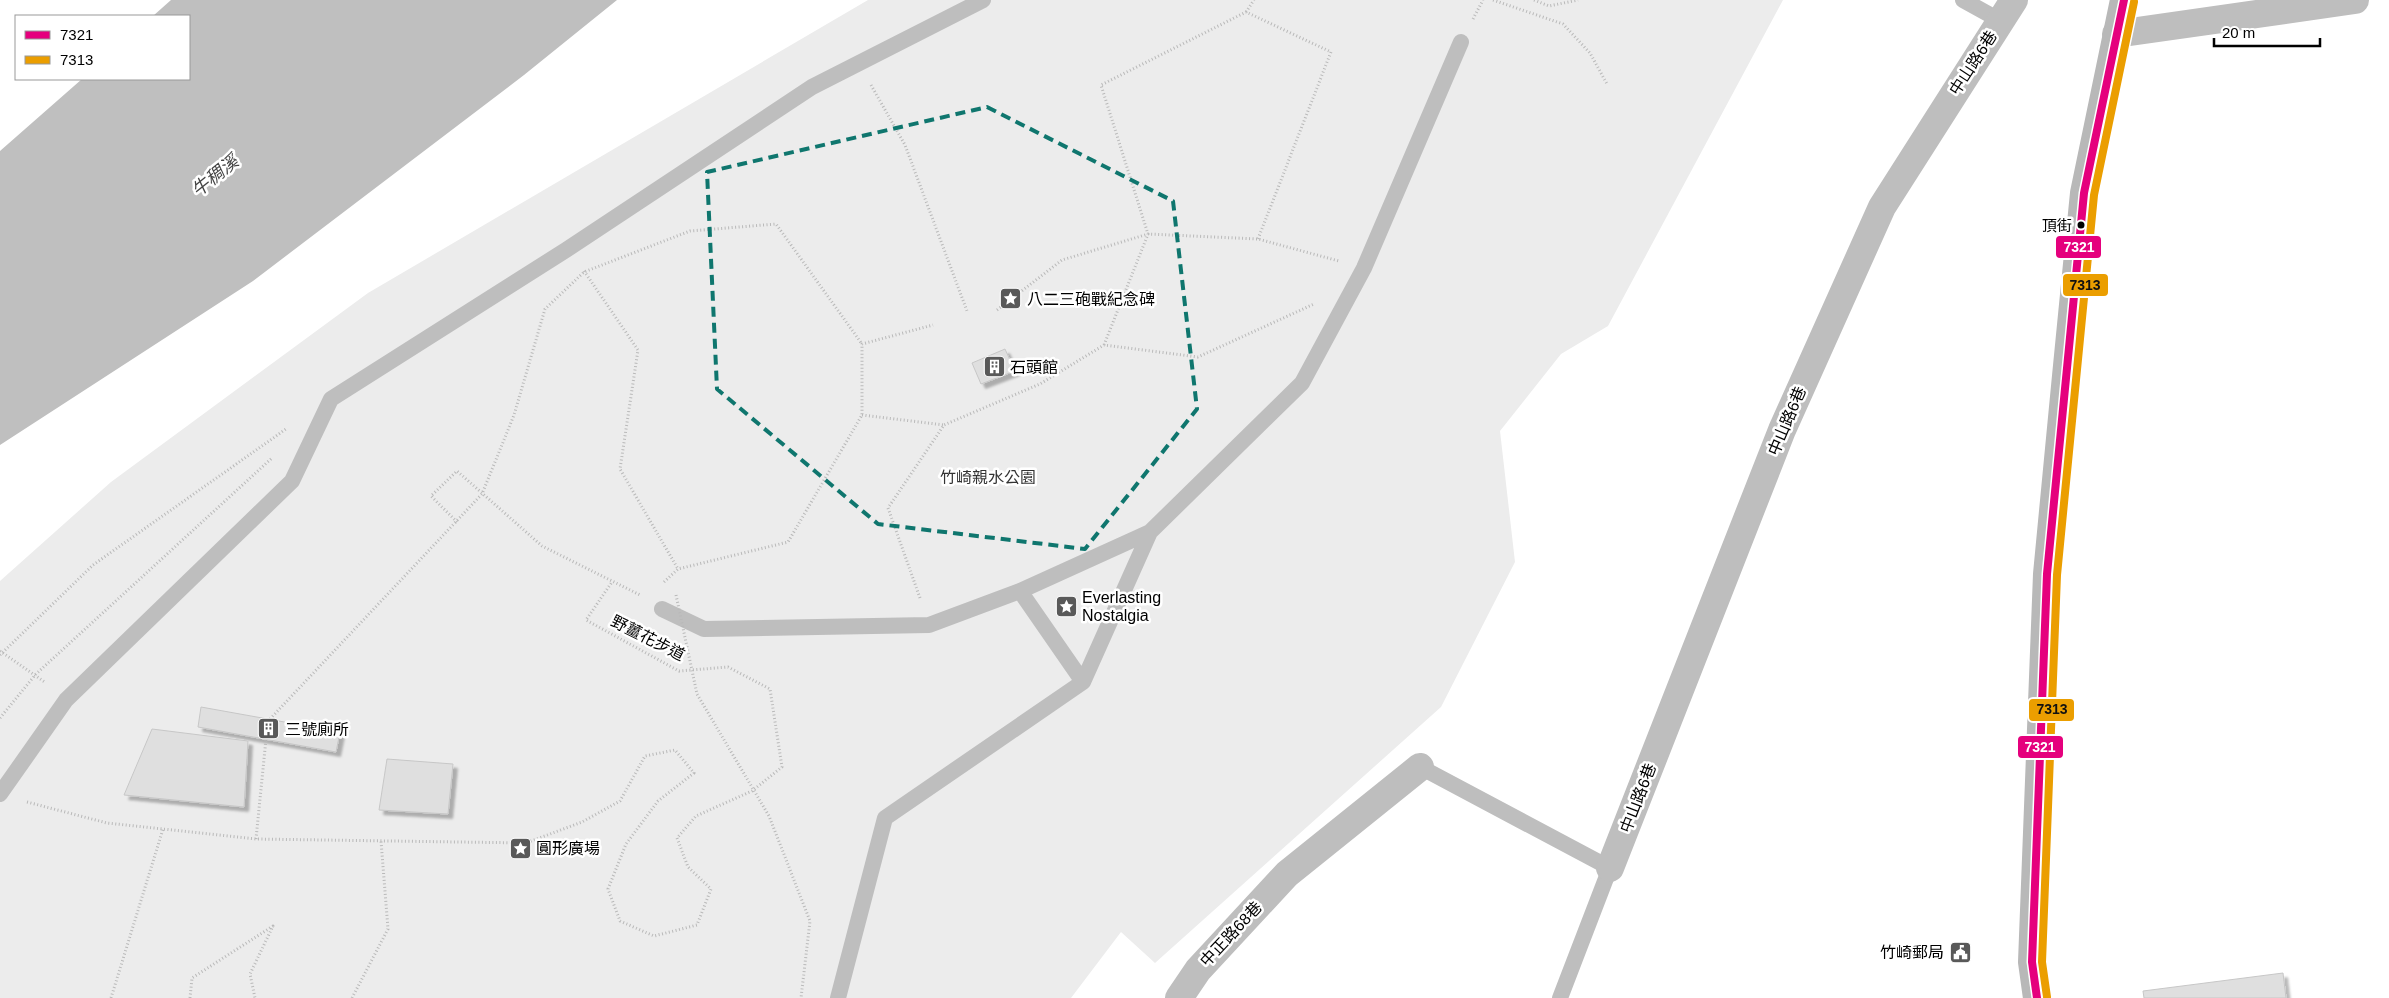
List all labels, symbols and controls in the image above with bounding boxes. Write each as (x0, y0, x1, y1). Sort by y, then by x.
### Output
legend (15, 15, 190, 80)
scale bar (2214, 15, 2320, 47)
text: 20 m (2222, 24, 2255, 41)
text: 7321 (60, 26, 93, 43)
street label: 中山路6巷 (1946, 28, 2000, 98)
text: 7313 (60, 51, 93, 68)
water label: 牛稠溪 (188, 149, 245, 201)
place label: 頂街 (2042, 217, 2072, 234)
marker: 頂街 (2076, 220, 2086, 230)
line badge: 7321 (2055, 235, 2102, 259)
text: 7321 (2063, 239, 2095, 255)
line badge: 7313 (2062, 273, 2109, 297)
text: 7313 (2069, 277, 2101, 293)
place icon: 八二三砲戰紀念碑 (999, 287, 1023, 311)
place label: 八二三砲戰紀念碑 (1027, 291, 1155, 308)
building icon: 石頭館 (982, 355, 1006, 379)
place label: 石頭館 (1010, 359, 1058, 376)
street label: 中山路6巷 (1765, 384, 1809, 458)
park label: 竹崎親水公園 (940, 469, 1036, 486)
place label: Everlasting Nostalgia (1082, 589, 1161, 624)
place icon: Everlasting Nostalgia (1054, 594, 1078, 618)
street label: 野薑花步道 (608, 612, 688, 664)
line badge: 7313 (2028, 698, 2075, 722)
text: 7313 (2036, 701, 2068, 717)
building icon: 三號廁所 (257, 717, 281, 741)
place label: 三號廁所 (285, 720, 349, 738)
line badge: 7321 (2017, 735, 2064, 759)
text: 7321 (2024, 739, 2056, 755)
street label: 中山路6巷 (1617, 761, 1659, 835)
place icon: 圓形廣場 (508, 836, 532, 860)
place label: 圓形廣場 (536, 840, 600, 857)
street label: 中正路68巷 (1197, 898, 1265, 970)
public building icon: 竹崎郵局 (1948, 940, 1972, 964)
place label: 竹崎郵局 (1880, 944, 1944, 961)

